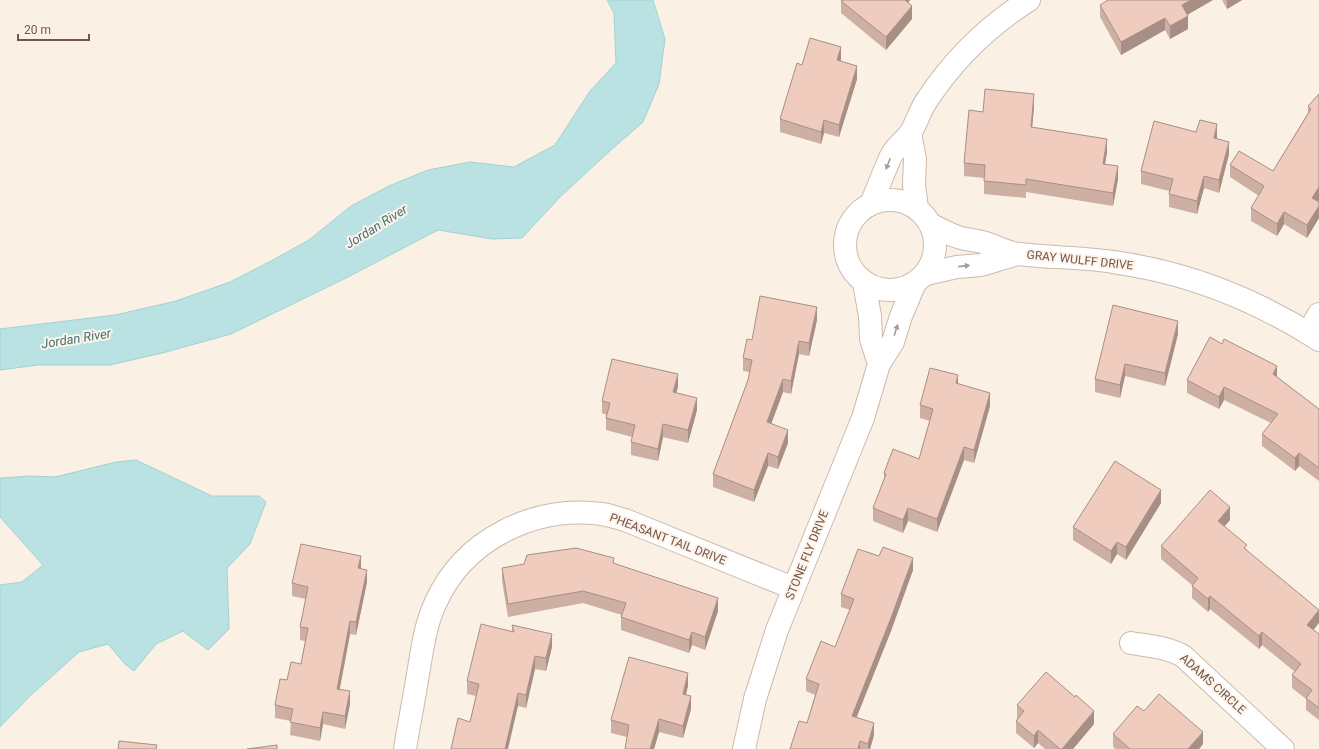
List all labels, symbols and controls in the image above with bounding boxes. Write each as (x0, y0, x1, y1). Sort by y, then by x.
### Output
scale bar (18, 16, 89, 42)
text: 20 m (24, 23, 51, 37)
one-way arrow (884, 159, 890, 171)
water label: Jordan River (343, 201, 411, 251)
street label: GRAY WULFF DRIVE (1026, 247, 1134, 273)
one-way arrow (958, 263, 970, 269)
one-way arrow (894, 324, 900, 336)
water label: Jordan River (40, 325, 113, 351)
street label: STONE FLY DRIVE (783, 508, 831, 602)
street label: PHEASANT TAIL DRIVE (608, 510, 729, 568)
street label: ADAMS CIRCLE (1177, 651, 1249, 717)

